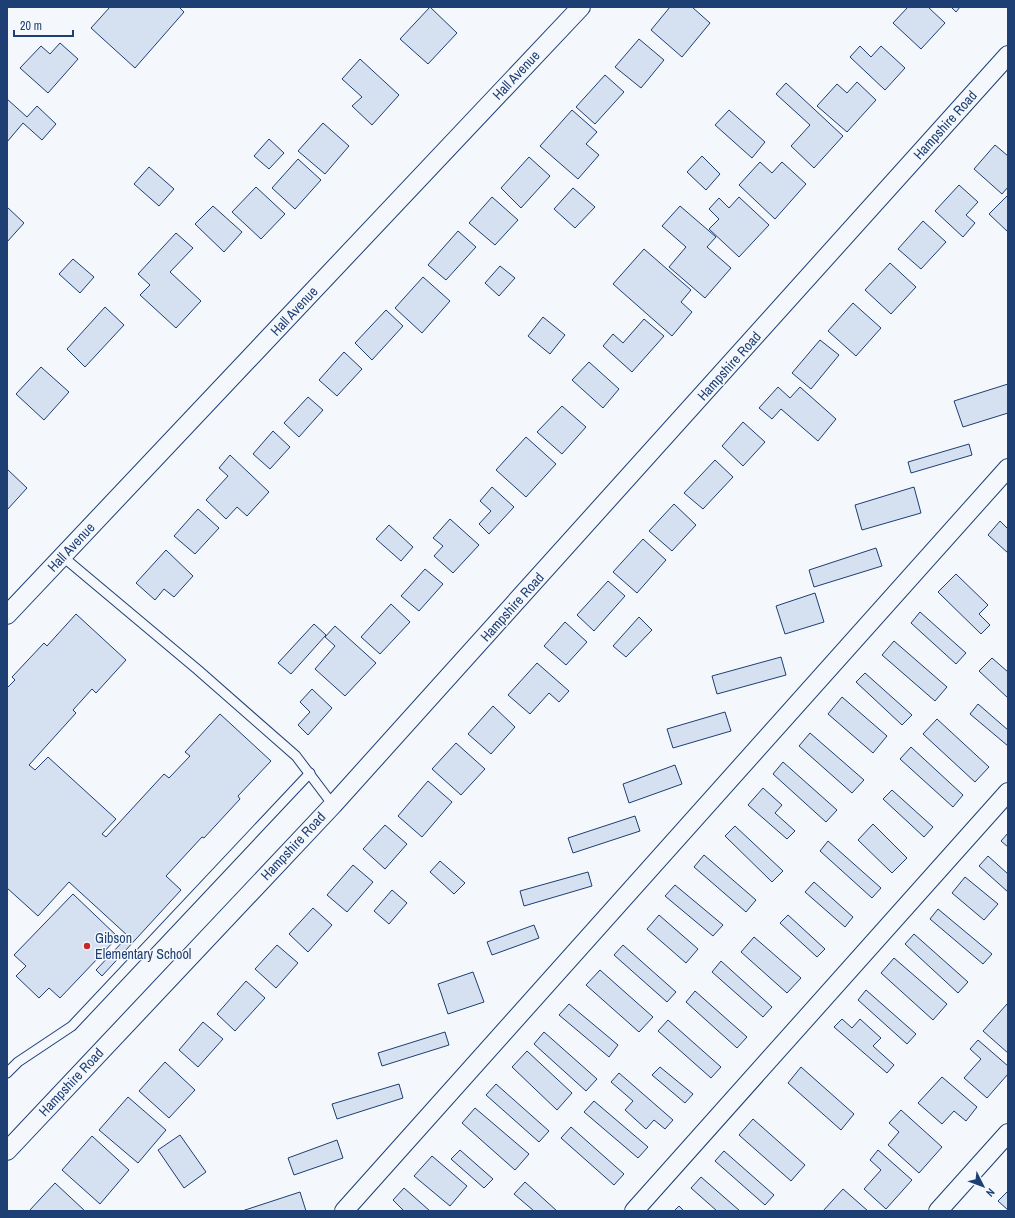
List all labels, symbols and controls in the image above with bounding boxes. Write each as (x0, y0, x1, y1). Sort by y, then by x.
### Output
scale bar (14, 12, 73, 38)
text: 20 m (20, 18, 42, 34)
street label: Hall Avenue (489, 47, 543, 103)
street label: Hampshire Road (909, 87, 981, 163)
street label: Hall Avenue (267, 283, 321, 339)
street label: Hampshire Road (693, 328, 765, 404)
street label: Hall Avenue (44, 519, 98, 575)
street label: Hampshire Road (476, 569, 548, 645)
street label: Hampshire Road (257, 808, 329, 884)
place label: Gibson Elementary School (95, 929, 191, 963)
marker: Gibson Elementary School (82, 941, 92, 951)
street label: Hampshire Road (35, 1044, 107, 1120)
north arrow (963, 1166, 1003, 1206)
text: N (983, 1186, 998, 1200)

